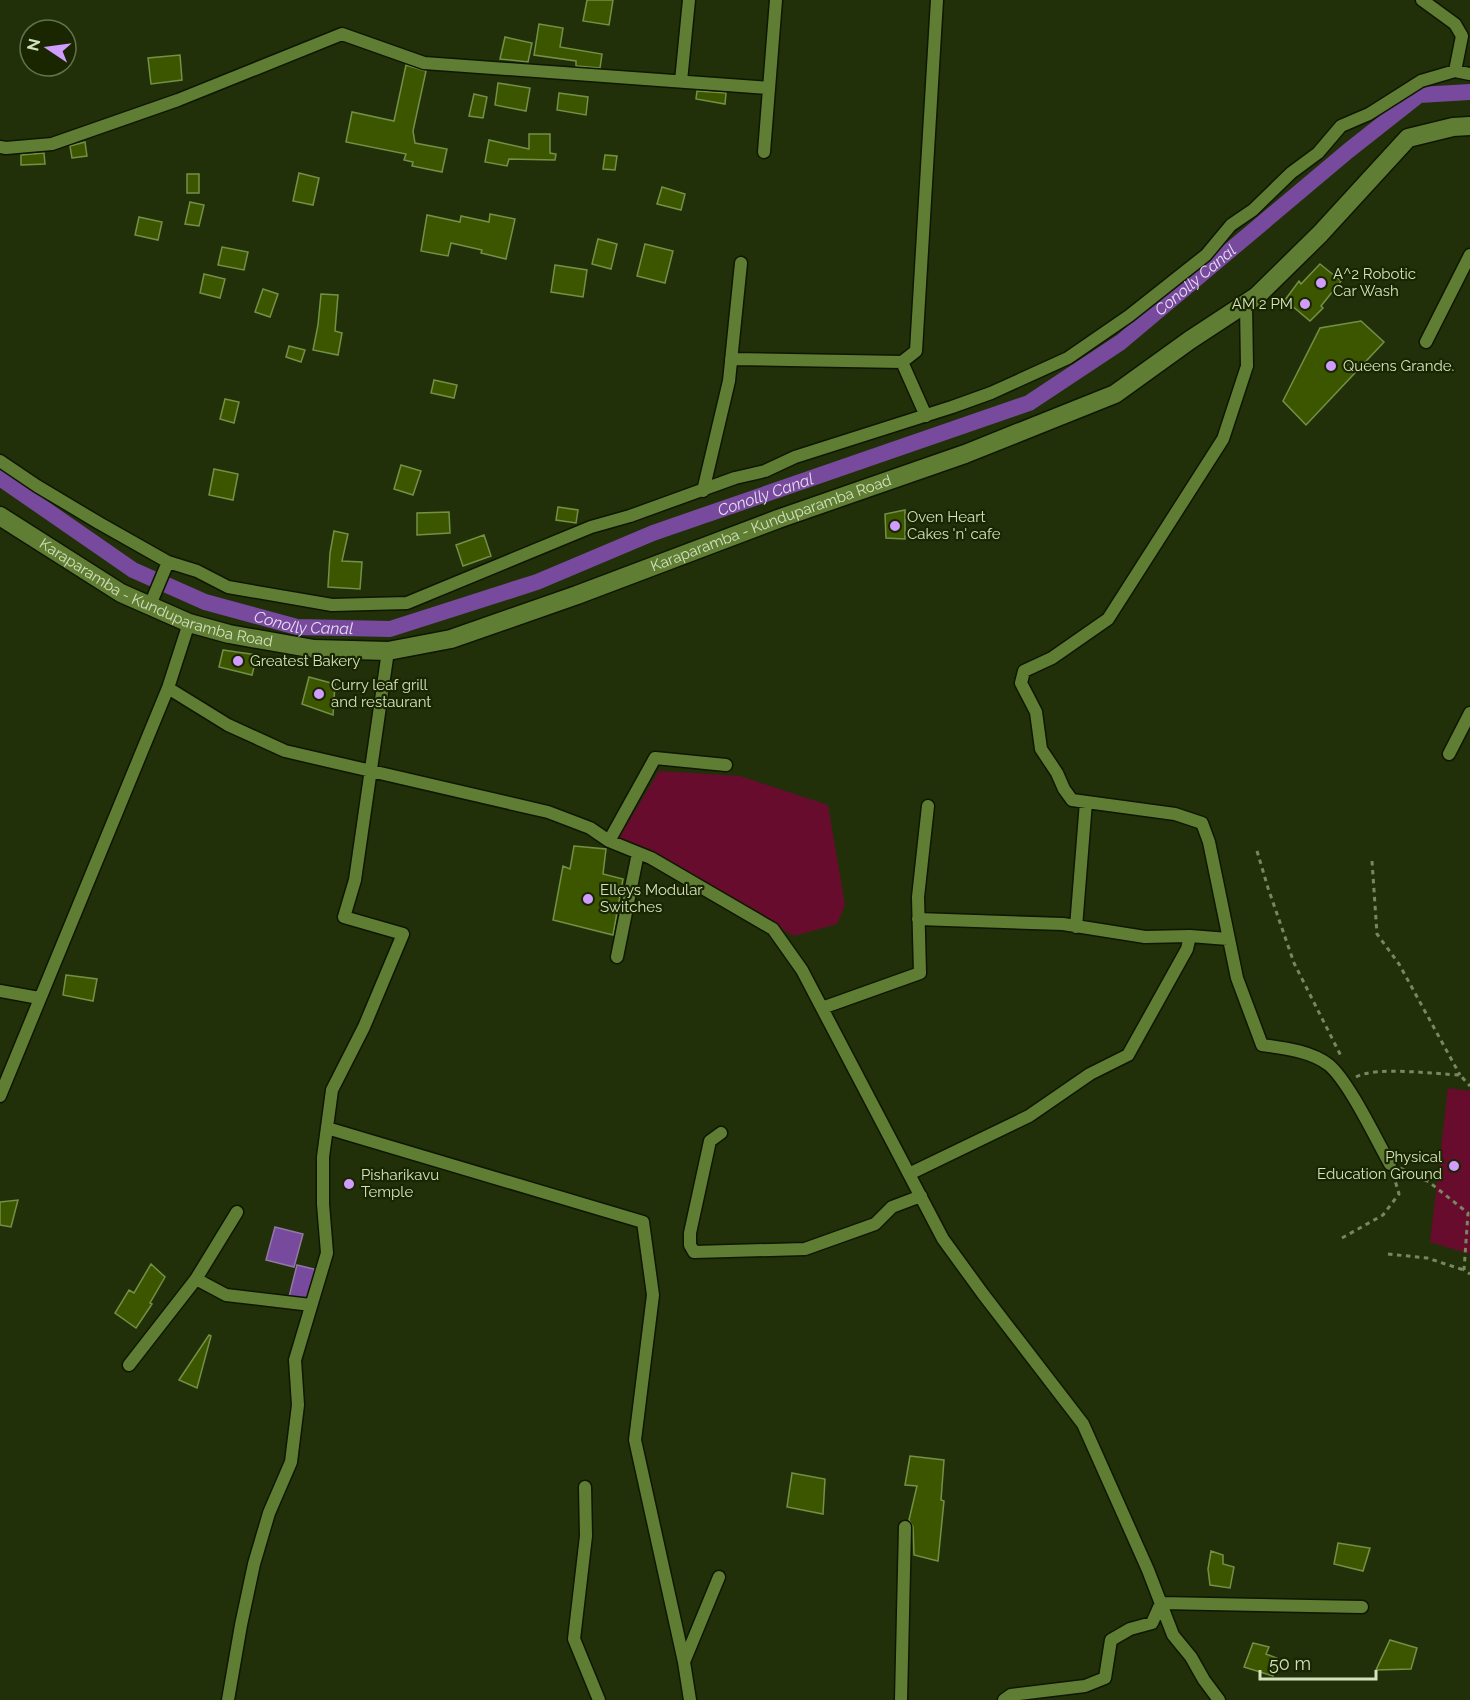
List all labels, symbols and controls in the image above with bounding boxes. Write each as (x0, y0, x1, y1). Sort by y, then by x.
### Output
north arrow (18, 18, 78, 78)
text: N (23, 37, 45, 53)
water label: Conolly Canal (1151, 240, 1239, 319)
place label: A^2 Robotic Car Wash (1333, 265, 1416, 300)
marker: A^2 Robotic Car Wash (1314, 276, 1328, 290)
place label: AM 2 PM (1232, 295, 1293, 313)
marker: AM 2 PM (1298, 297, 1312, 311)
place label: Queens Grande. (1343, 357, 1454, 375)
marker: Queens Grande. (1324, 359, 1338, 373)
water label: Conolly Canal (715, 469, 816, 520)
street label: Karaparamba - Kunduparamba Road (648, 471, 894, 575)
place label: Oven Heart Cakes 'n' cafe (907, 508, 1001, 543)
marker: Oven Heart Cakes 'n' cafe (888, 519, 902, 533)
street label: Karaparamba - Kunduparamba Road (36, 535, 274, 651)
water label: Conolly Canal (252, 606, 353, 638)
place label: Greatest Bakery (250, 652, 360, 670)
marker: Greatest Bakery (231, 654, 245, 668)
place label: Curry leaf grill and restaurant (331, 676, 431, 711)
marker: Curry leaf grill and restaurant (312, 687, 326, 701)
place label: Elleys Modular Switches (600, 881, 703, 916)
marker: Elleys Modular Switches (581, 892, 595, 906)
place label: Physical Education Ground (1317, 1148, 1443, 1183)
marker: Physical Education Ground (1447, 1159, 1461, 1173)
place label: Pisharikavu Temple (361, 1166, 439, 1201)
marker: Pisharikavu Temple (342, 1177, 356, 1191)
scale bar (1260, 1643, 1376, 1681)
text: 50 m (1269, 1653, 1311, 1674)

